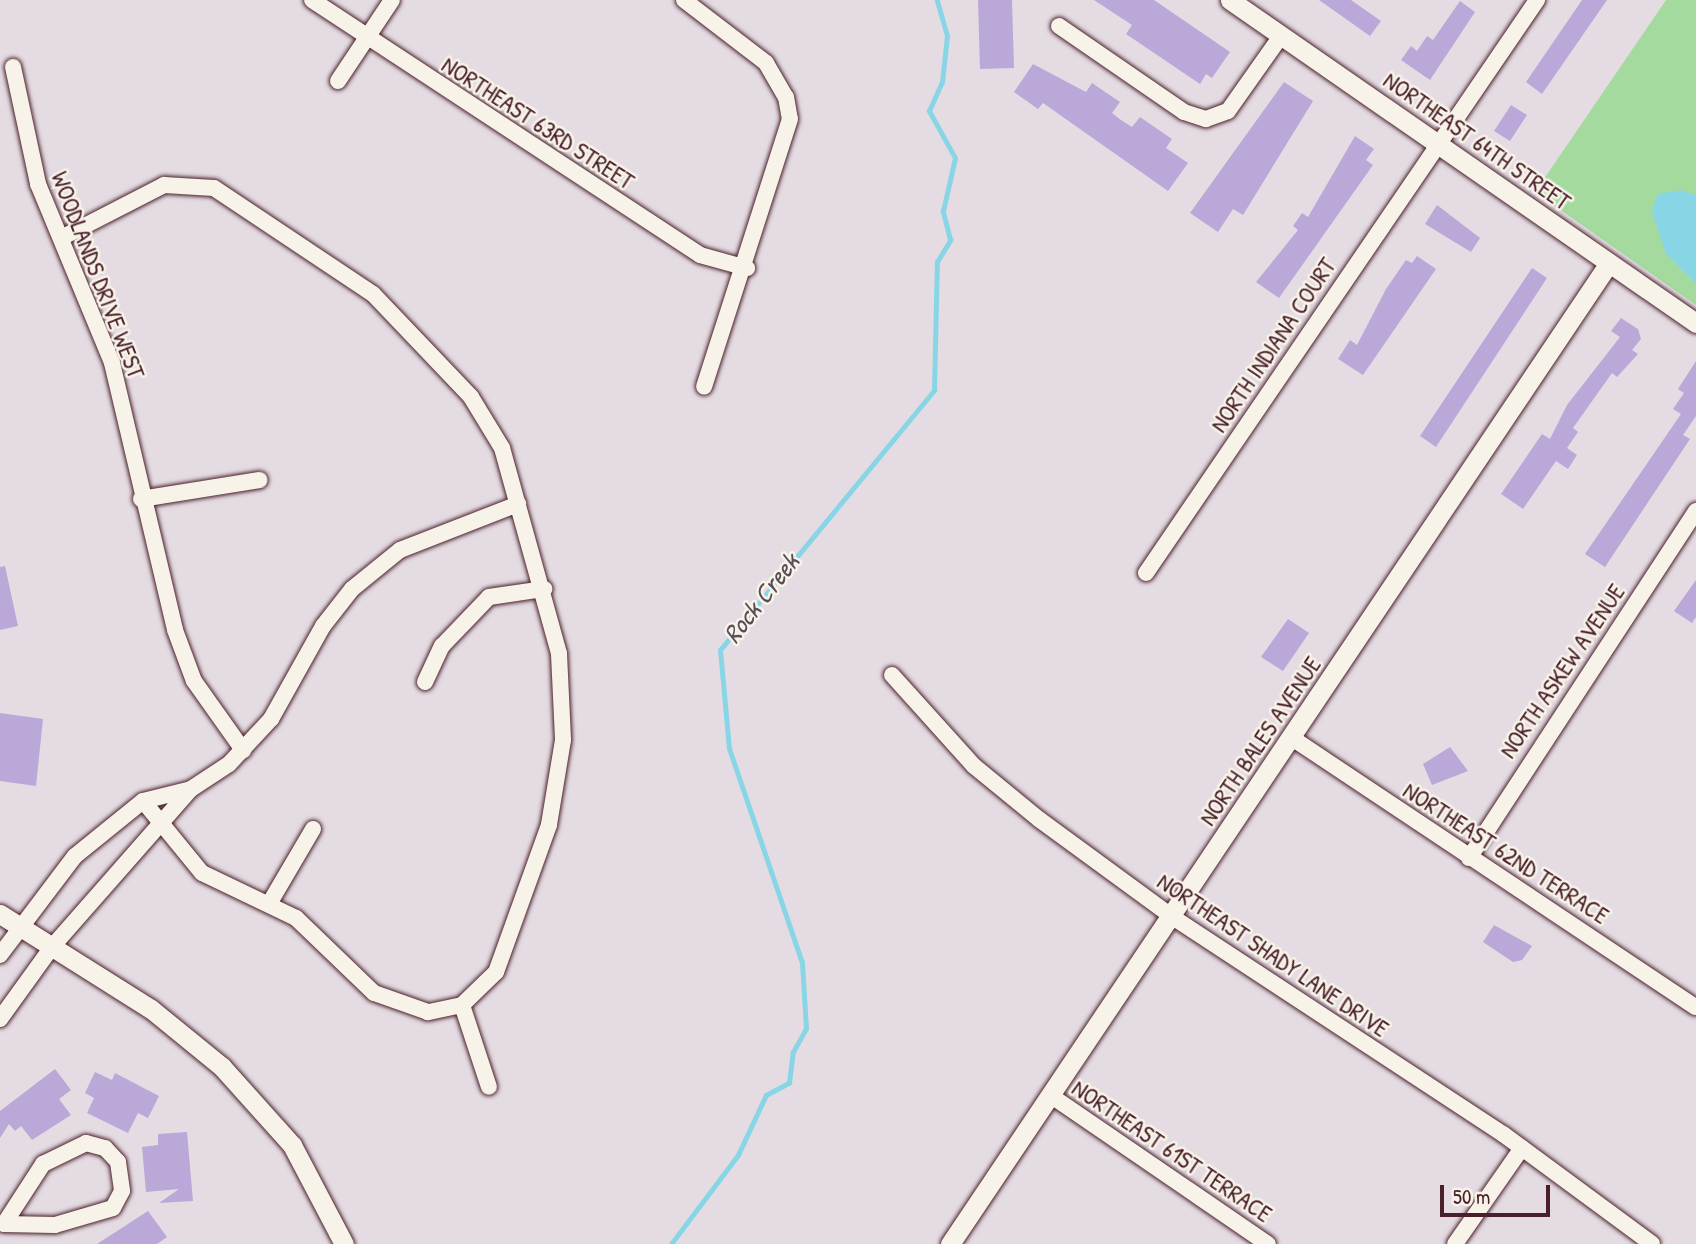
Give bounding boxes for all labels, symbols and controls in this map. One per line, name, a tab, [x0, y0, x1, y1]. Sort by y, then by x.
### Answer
street label: NORTHEAST 63RD STREET	[437, 50, 639, 196]
street label: NORTHEAST 64TH STREET	[1378, 66, 1576, 216]
street label: WOODLANDS DRIVE WEST	[45, 167, 151, 383]
street label: NORTH INDIANA COURT	[1204, 252, 1342, 438]
water label: Rock Creek	[716, 547, 806, 649]
street label: NORTH ASKEW AVENUE	[1493, 579, 1631, 763]
street label: NORTH BALES AVENUE	[1193, 651, 1327, 831]
street label: NORTHEAST 62ND TERRACE	[1398, 776, 1614, 930]
street label: NORTHEAST SHADY LANE DRIVE	[1152, 867, 1394, 1043]
street label: NORTHEAST 61ST TERRACE	[1067, 1073, 1277, 1229]
scale bar	[1444, 1170, 1554, 1214]
text: 50 m	[1453, 1182, 1490, 1211]

